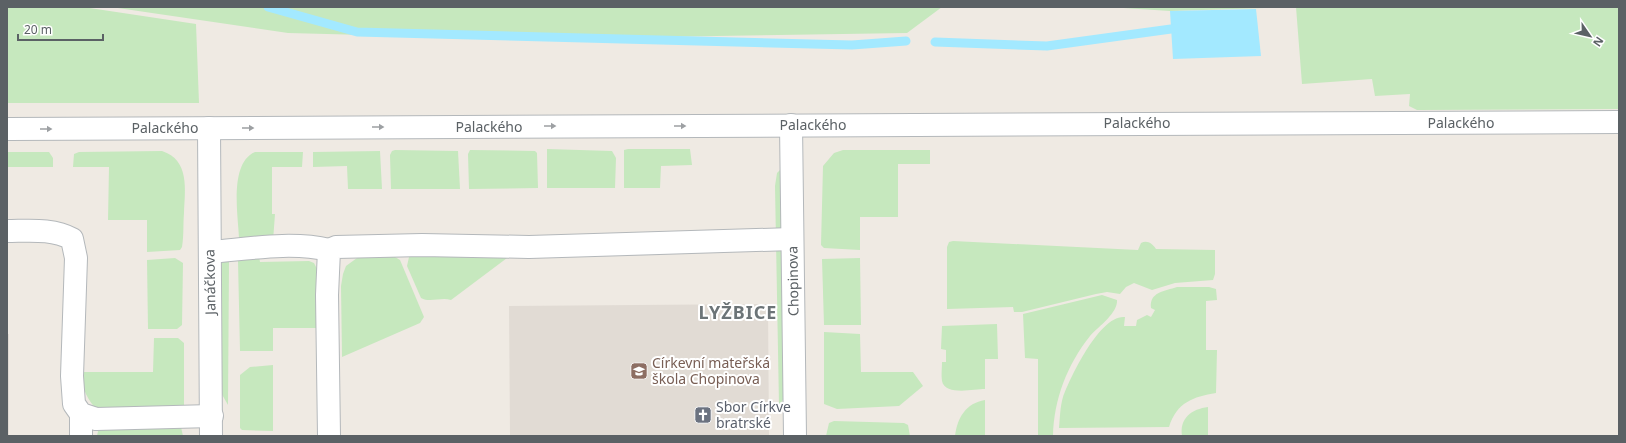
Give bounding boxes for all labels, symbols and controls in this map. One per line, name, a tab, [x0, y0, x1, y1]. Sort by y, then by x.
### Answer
scale bar	[18, 16, 103, 42]
north arrow	[1570, 16, 1610, 56]
text: 20 m	[24, 21, 52, 38]
text: N	[1590, 34, 1607, 50]
street label: Palackého	[1103, 113, 1171, 132]
street label: Palackého	[1427, 113, 1495, 132]
street label: Palackého	[779, 115, 847, 134]
street label: Palackého	[455, 117, 523, 136]
street label: Palackého	[131, 118, 199, 137]
one-way arrow	[544, 123, 557, 129]
one-way arrow	[674, 123, 687, 129]
one-way arrow	[372, 124, 385, 130]
one-way arrow	[242, 125, 255, 131]
one-way arrow	[40, 126, 53, 132]
street label: Chopinova	[782, 246, 803, 316]
street label: Janáčkova	[199, 249, 220, 317]
district label: LYŽBICE	[699, 300, 777, 324]
place label: Církevní mateřská škola Chopinova	[652, 353, 770, 388]
school or university icon: Církevní mateřská škola Chopinova	[629, 361, 649, 381]
place label: Sbor Církve bratrské	[716, 397, 791, 432]
church icon: Sbor Církve bratrské	[693, 405, 713, 425]

